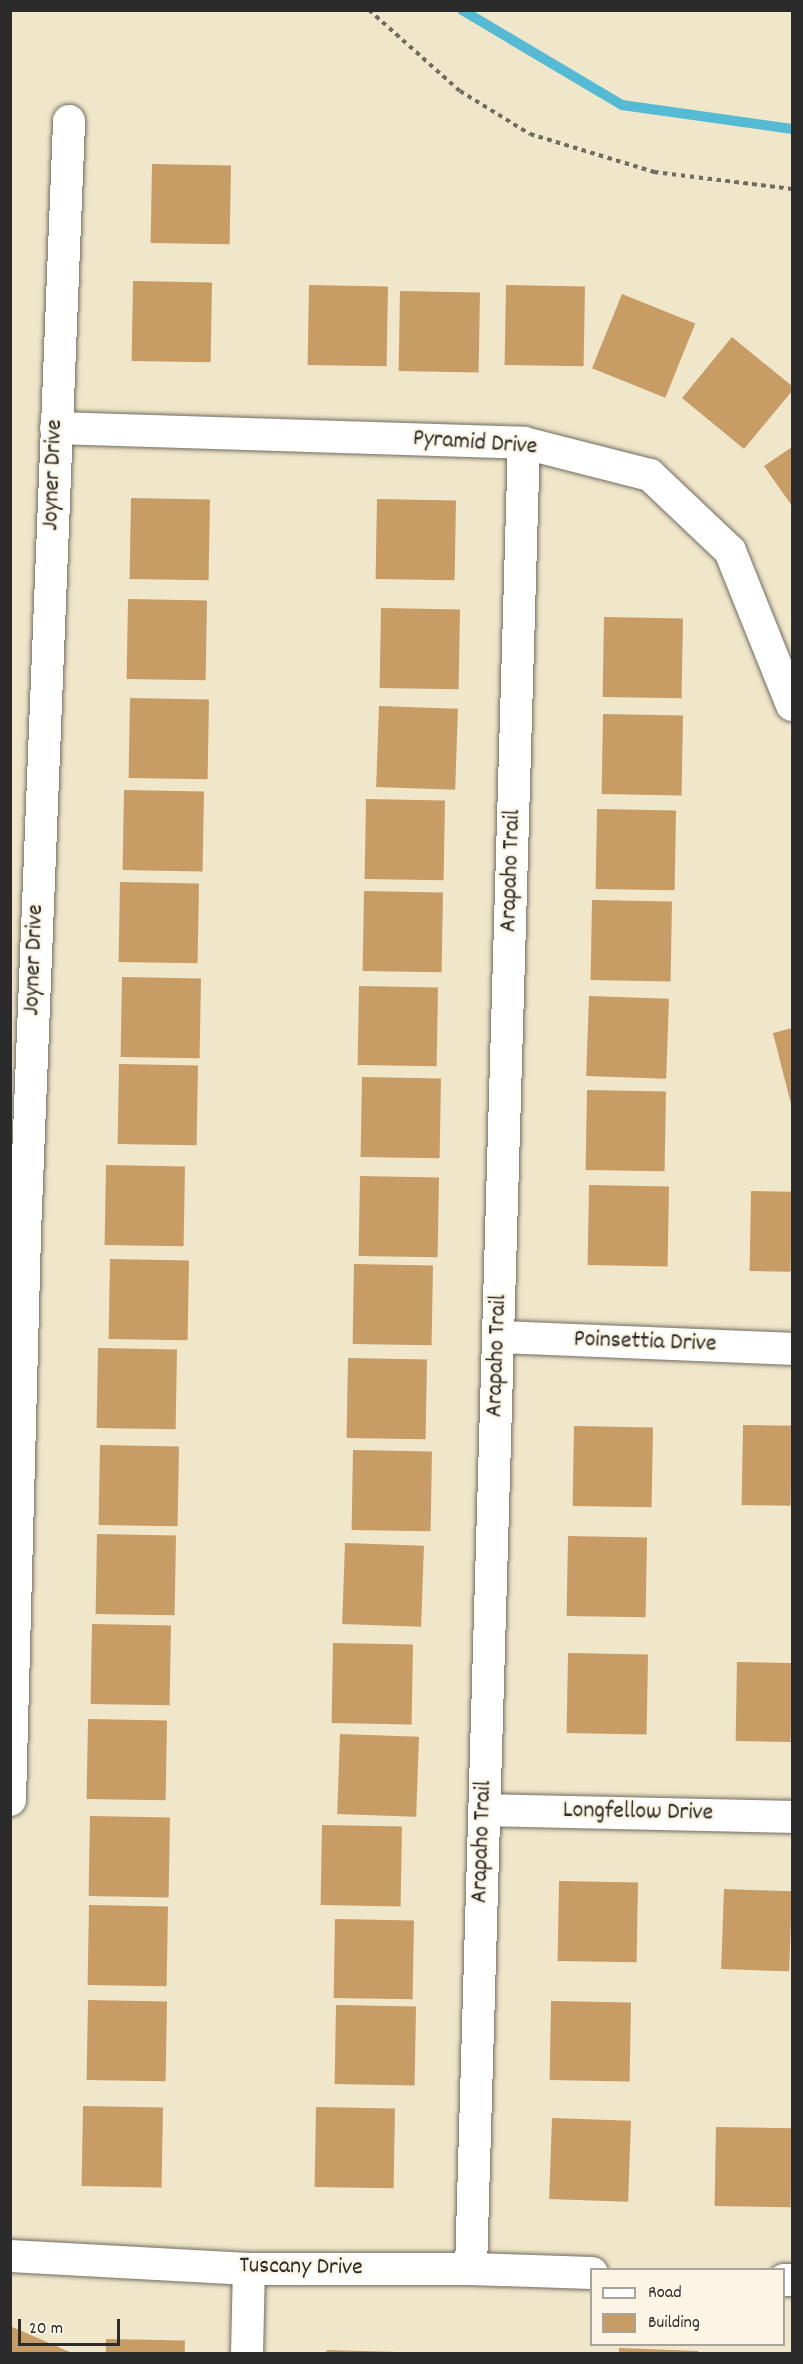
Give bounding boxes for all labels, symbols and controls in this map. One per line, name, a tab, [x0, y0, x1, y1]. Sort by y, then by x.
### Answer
street label: Joyner Drive	[38, 419, 70, 531]
street label: Pyramid Drive	[412, 425, 538, 463]
street label: Arapaho Trail	[495, 809, 529, 933]
street label: Joyner Drive	[19, 904, 51, 1016]
street label: Arapaho Trail	[481, 1294, 515, 1418]
street label: Poinsettia Drive	[573, 1326, 717, 1360]
street label: Arapaho Trail	[466, 1780, 500, 1904]
street label: Longfellow Drive	[563, 1797, 713, 1829]
street label: Tuscany Drive	[239, 2253, 363, 2283]
legend	[590, 2268, 785, 2346]
text: Road	[648, 2281, 682, 2306]
scale bar	[21, 2307, 123, 2345]
text: Building	[648, 2311, 700, 2336]
text: 20 m	[29, 2317, 63, 2342]

